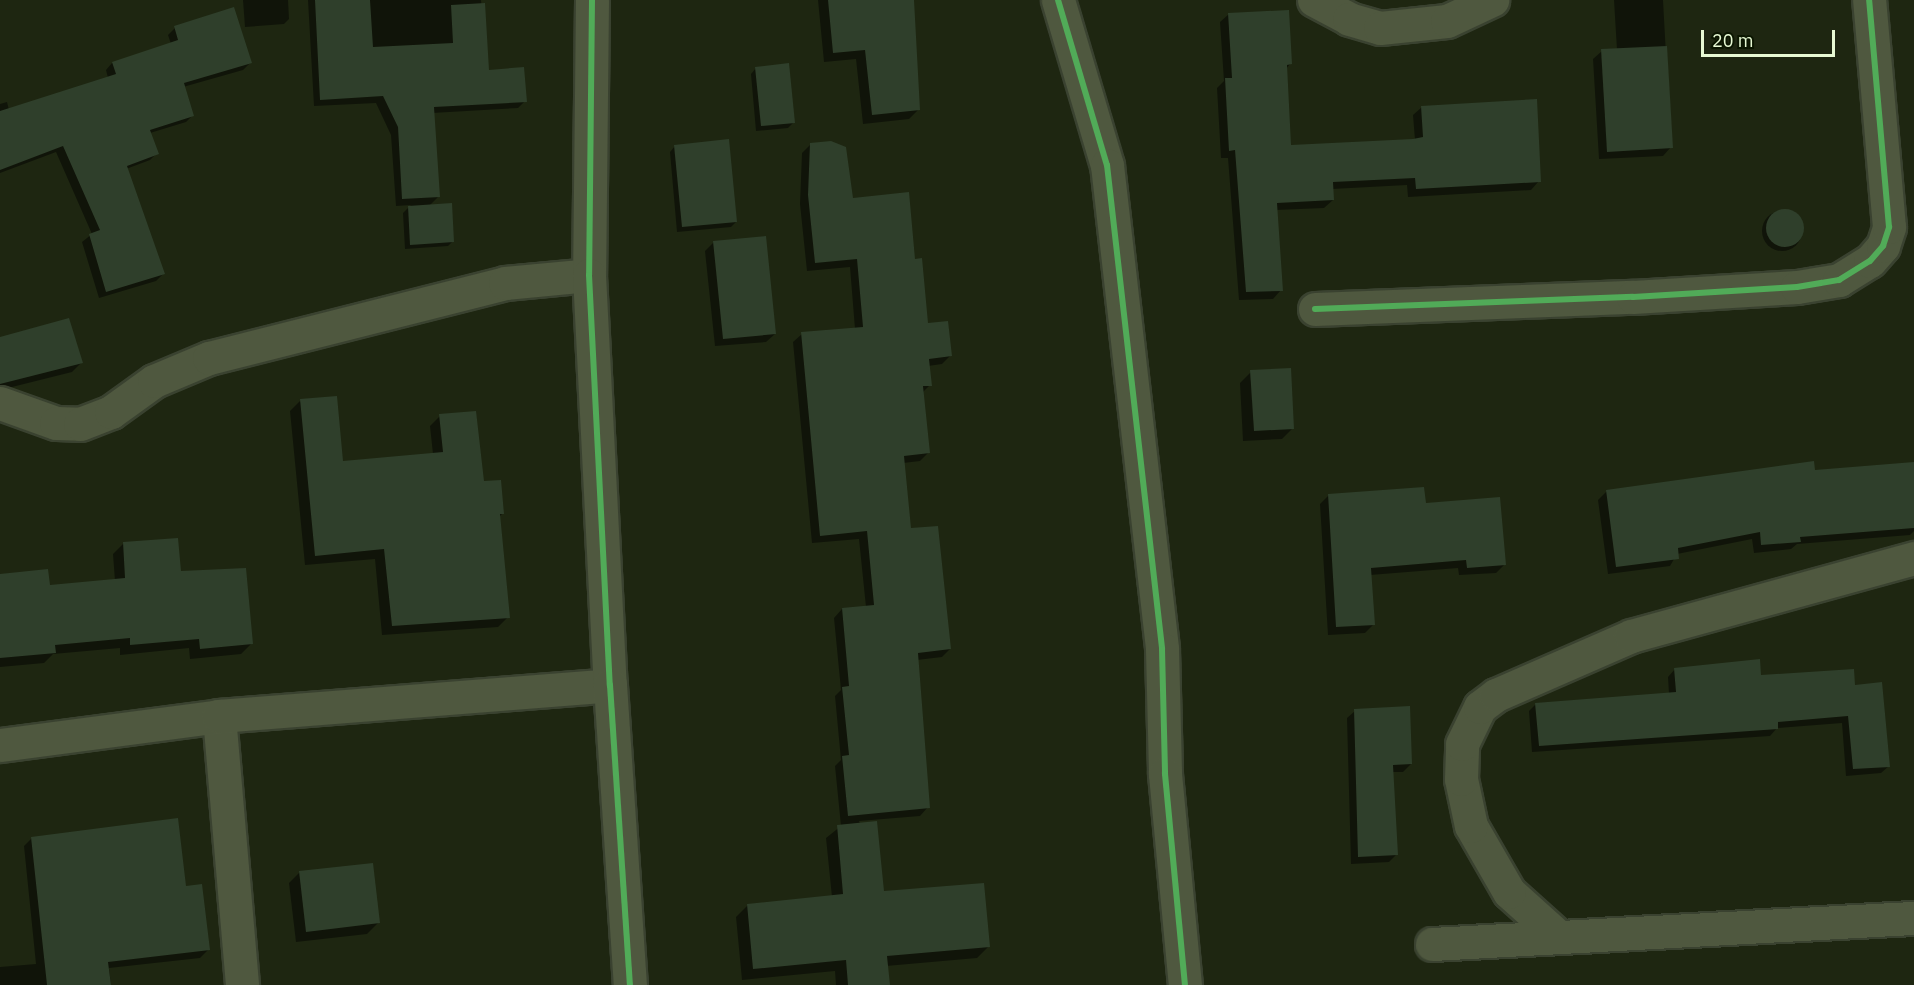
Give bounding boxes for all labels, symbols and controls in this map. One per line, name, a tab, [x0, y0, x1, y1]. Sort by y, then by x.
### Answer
scale bar	[1704, 18, 1838, 56]
text: 20 m	[1712, 29, 1754, 52]

